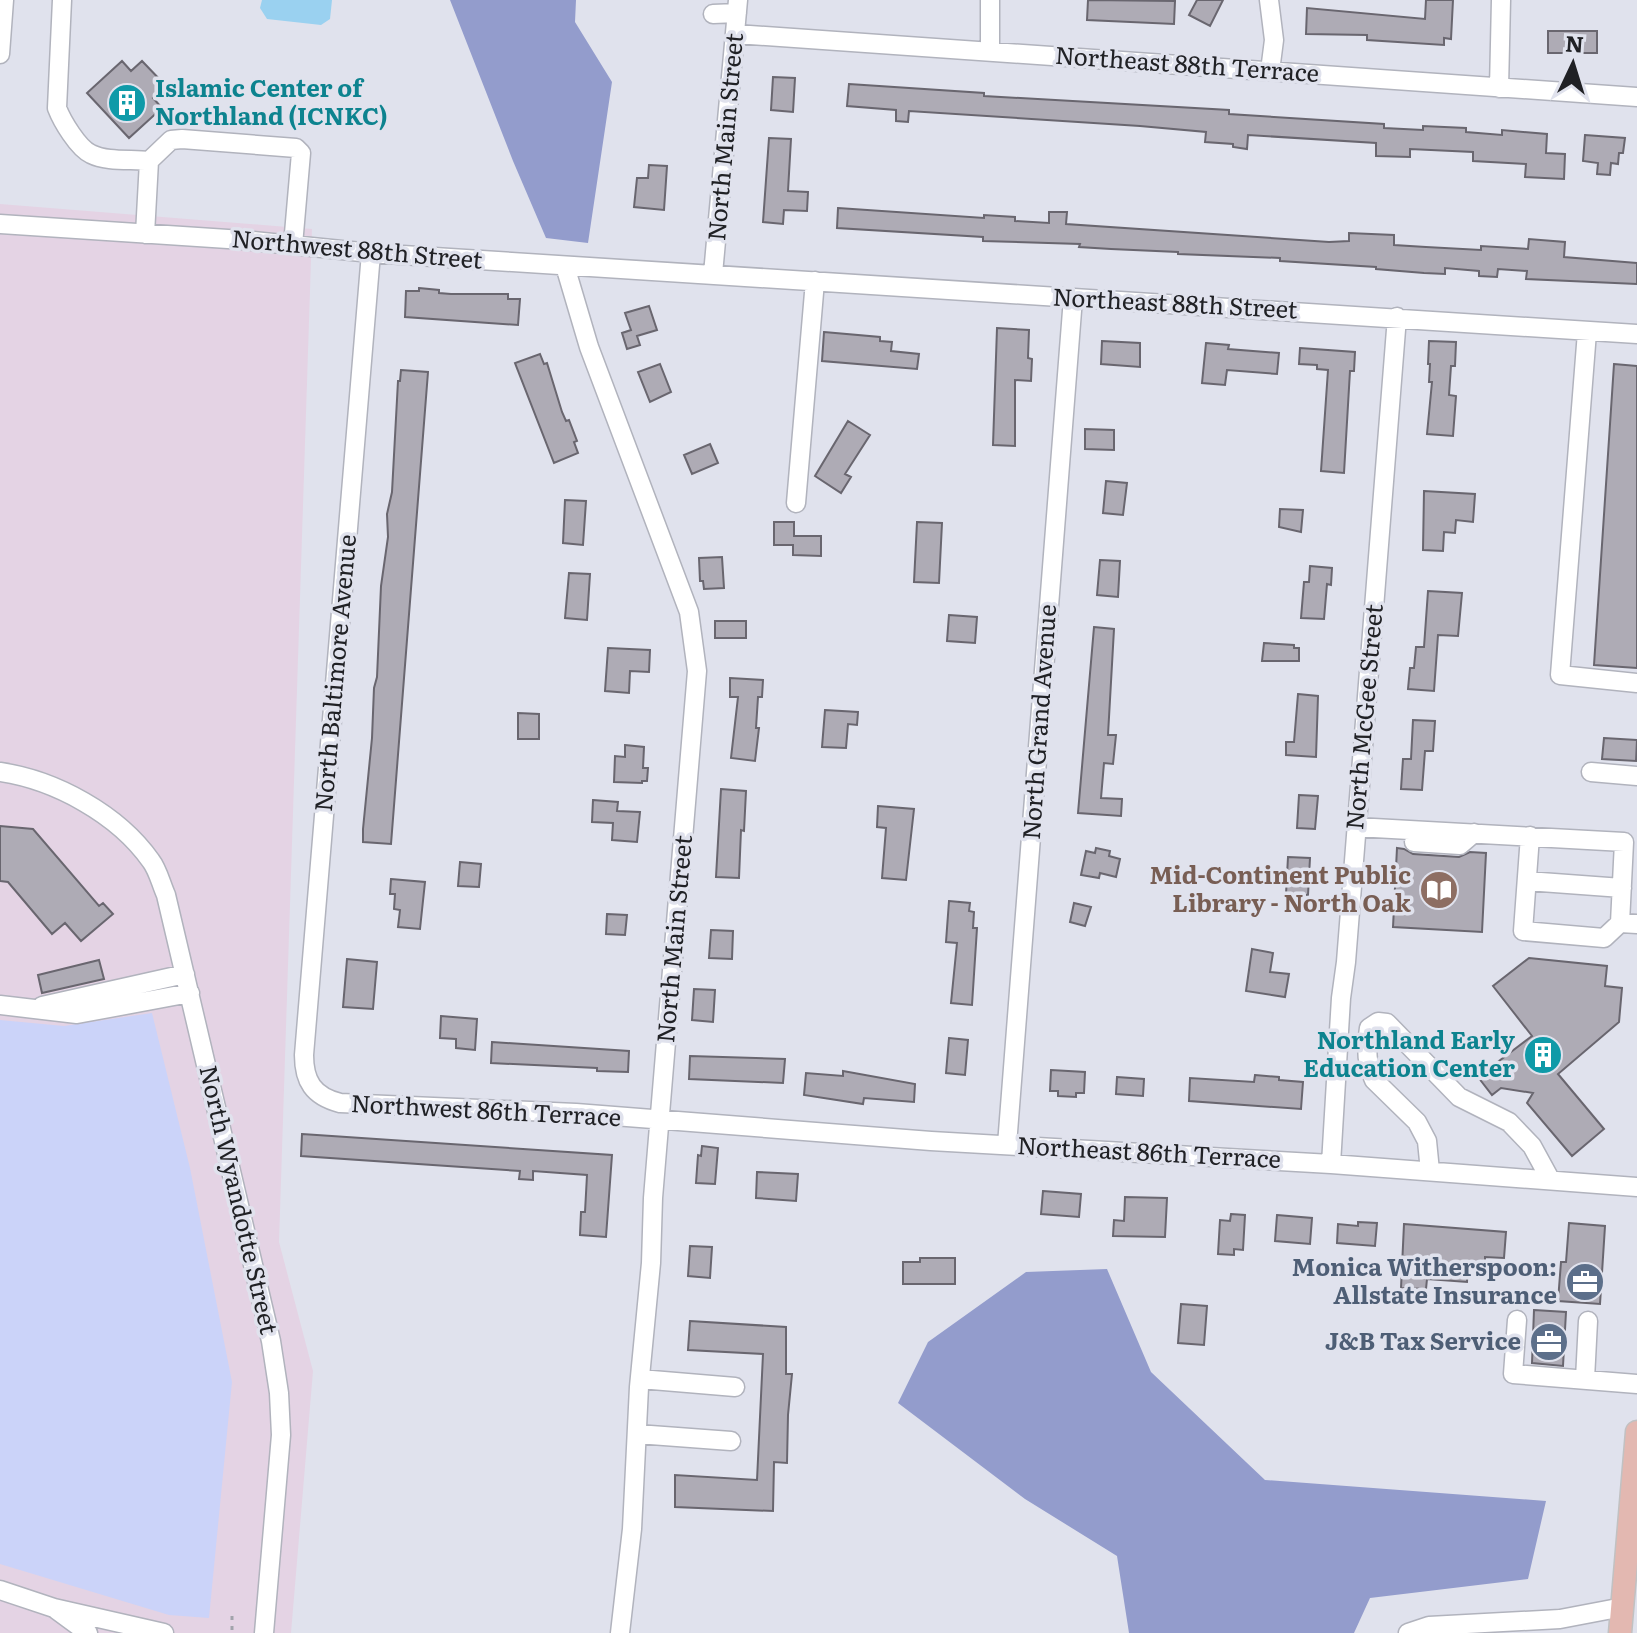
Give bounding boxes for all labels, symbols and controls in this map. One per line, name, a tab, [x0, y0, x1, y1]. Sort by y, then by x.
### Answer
north arrow	[1533, 24, 1613, 104]
text: N	[1564, 25, 1585, 60]
street label: North Main Street	[697, 31, 750, 242]
street label: Northeast 88th Terrace	[1054, 36, 1320, 89]
place label: Islamic Center of Northland (ICNKC)	[155, 69, 388, 132]
building icon: Islamic Center of Northland (ICNKC)	[106, 82, 148, 124]
street label: Northwest 88th Street	[230, 219, 484, 276]
street label: Northeast 88th Street	[1052, 278, 1299, 325]
street label: North Baltimore Avenue	[304, 533, 363, 813]
street label: North McGee Street	[1335, 602, 1390, 831]
street label: North Grand Avenue	[1012, 603, 1063, 841]
street label: North Main Street	[646, 833, 699, 1044]
place label: Mid-Continent Public Library - North Oak	[1149, 856, 1412, 919]
library icon: Mid-Continent Public Library - North Oak	[1418, 869, 1460, 911]
place label: Northland Early Education Center	[1303, 1021, 1515, 1084]
building icon: Northland Early Education Center	[1522, 1034, 1564, 1076]
street label: North Wyandotte Street	[192, 1062, 288, 1338]
street label: Northwest 86th Terrace	[350, 1084, 622, 1133]
street label: Northeast 86th Terrace	[1016, 1126, 1282, 1175]
place label: Monica Witherspoon: Allstate Insurance	[1292, 1248, 1557, 1311]
office icon: Monica Witherspoon: Allstate Insurance	[1564, 1261, 1606, 1303]
office icon: J&B Tax Service	[1528, 1321, 1570, 1363]
place label: J&B Tax Service	[1325, 1322, 1521, 1357]

